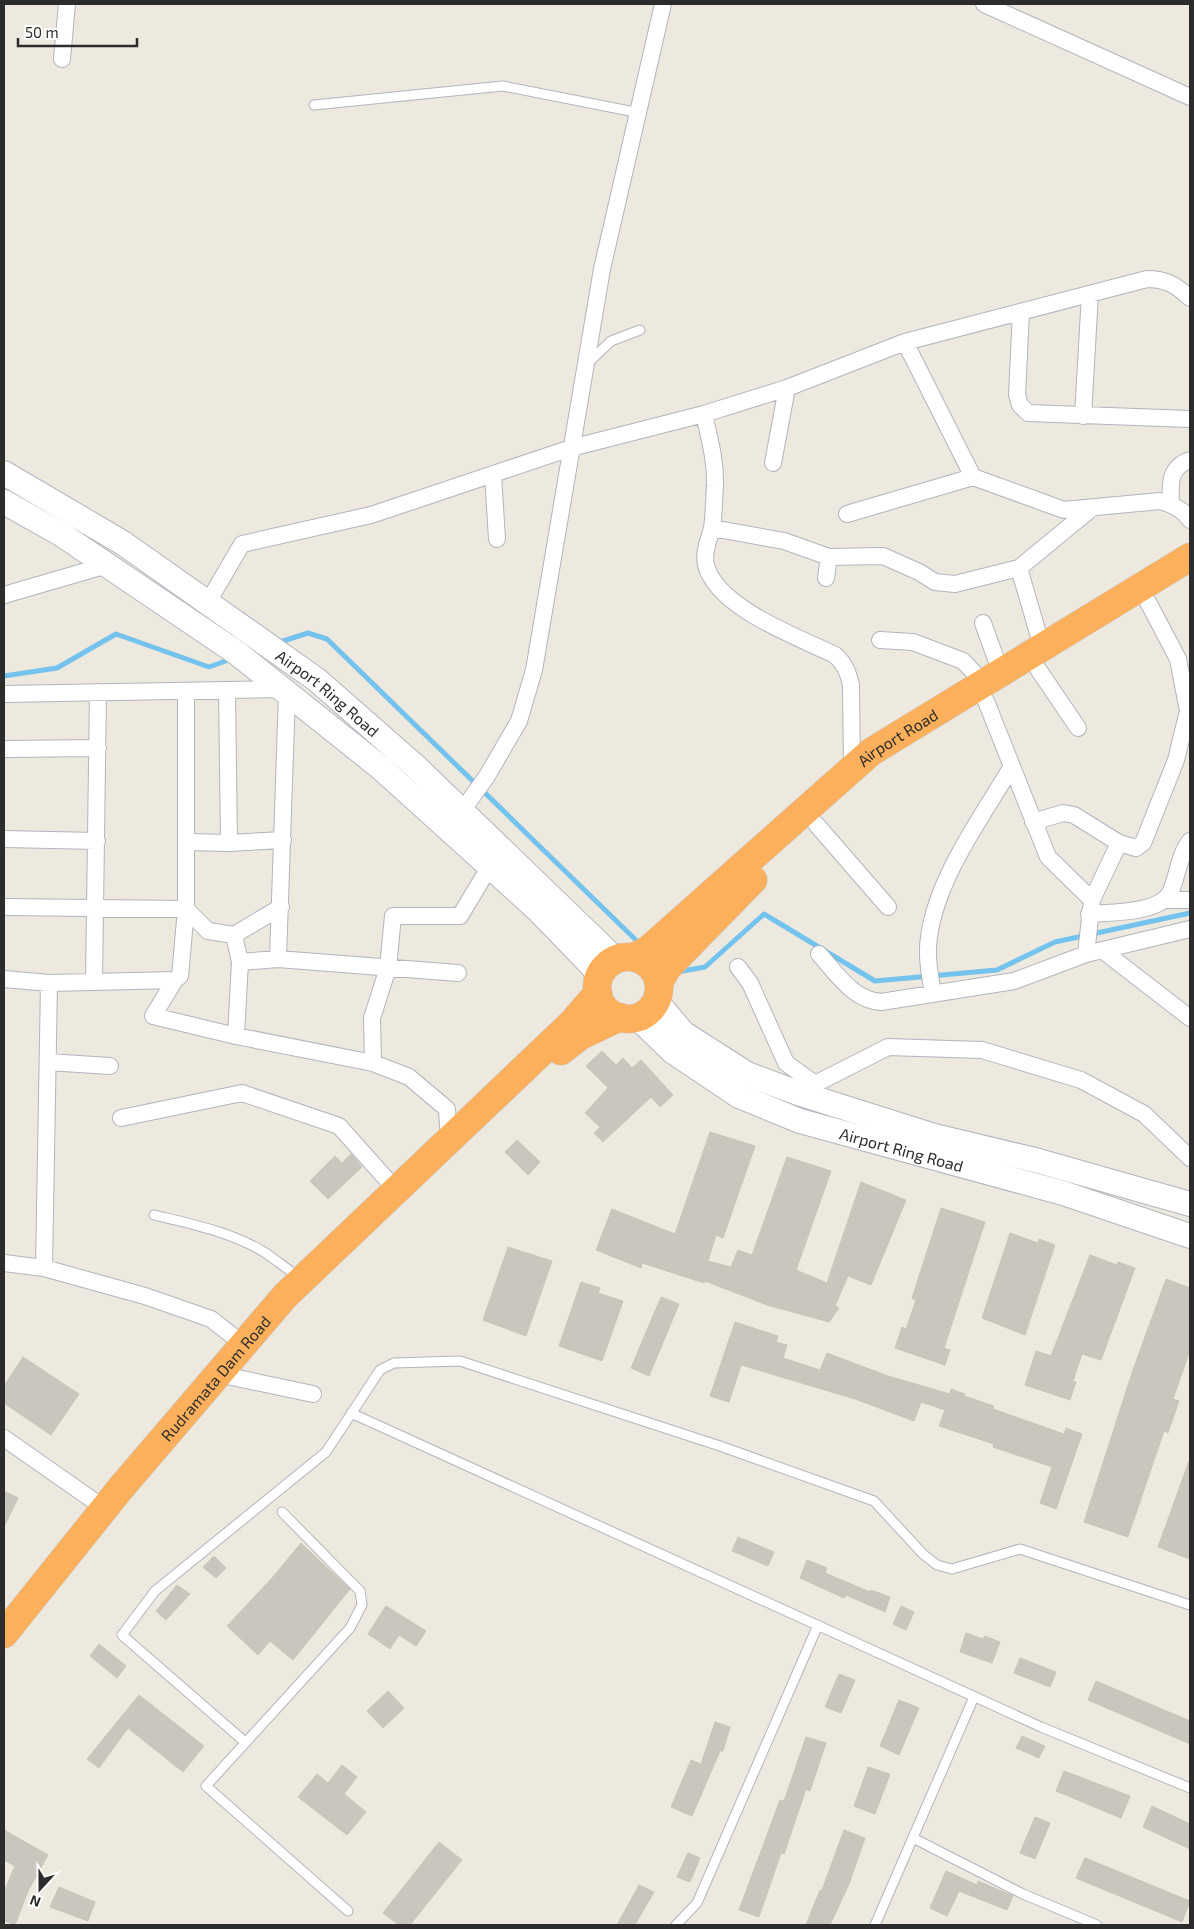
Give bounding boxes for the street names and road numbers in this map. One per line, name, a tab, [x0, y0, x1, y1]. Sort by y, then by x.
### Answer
street label: Airport Ring Road	[273, 645, 383, 740]
street label: Airport Road	[853, 704, 941, 770]
street label: Airport Ring Road	[838, 1123, 966, 1175]
street label: Rudramata Dam Road	[156, 1311, 274, 1444]

